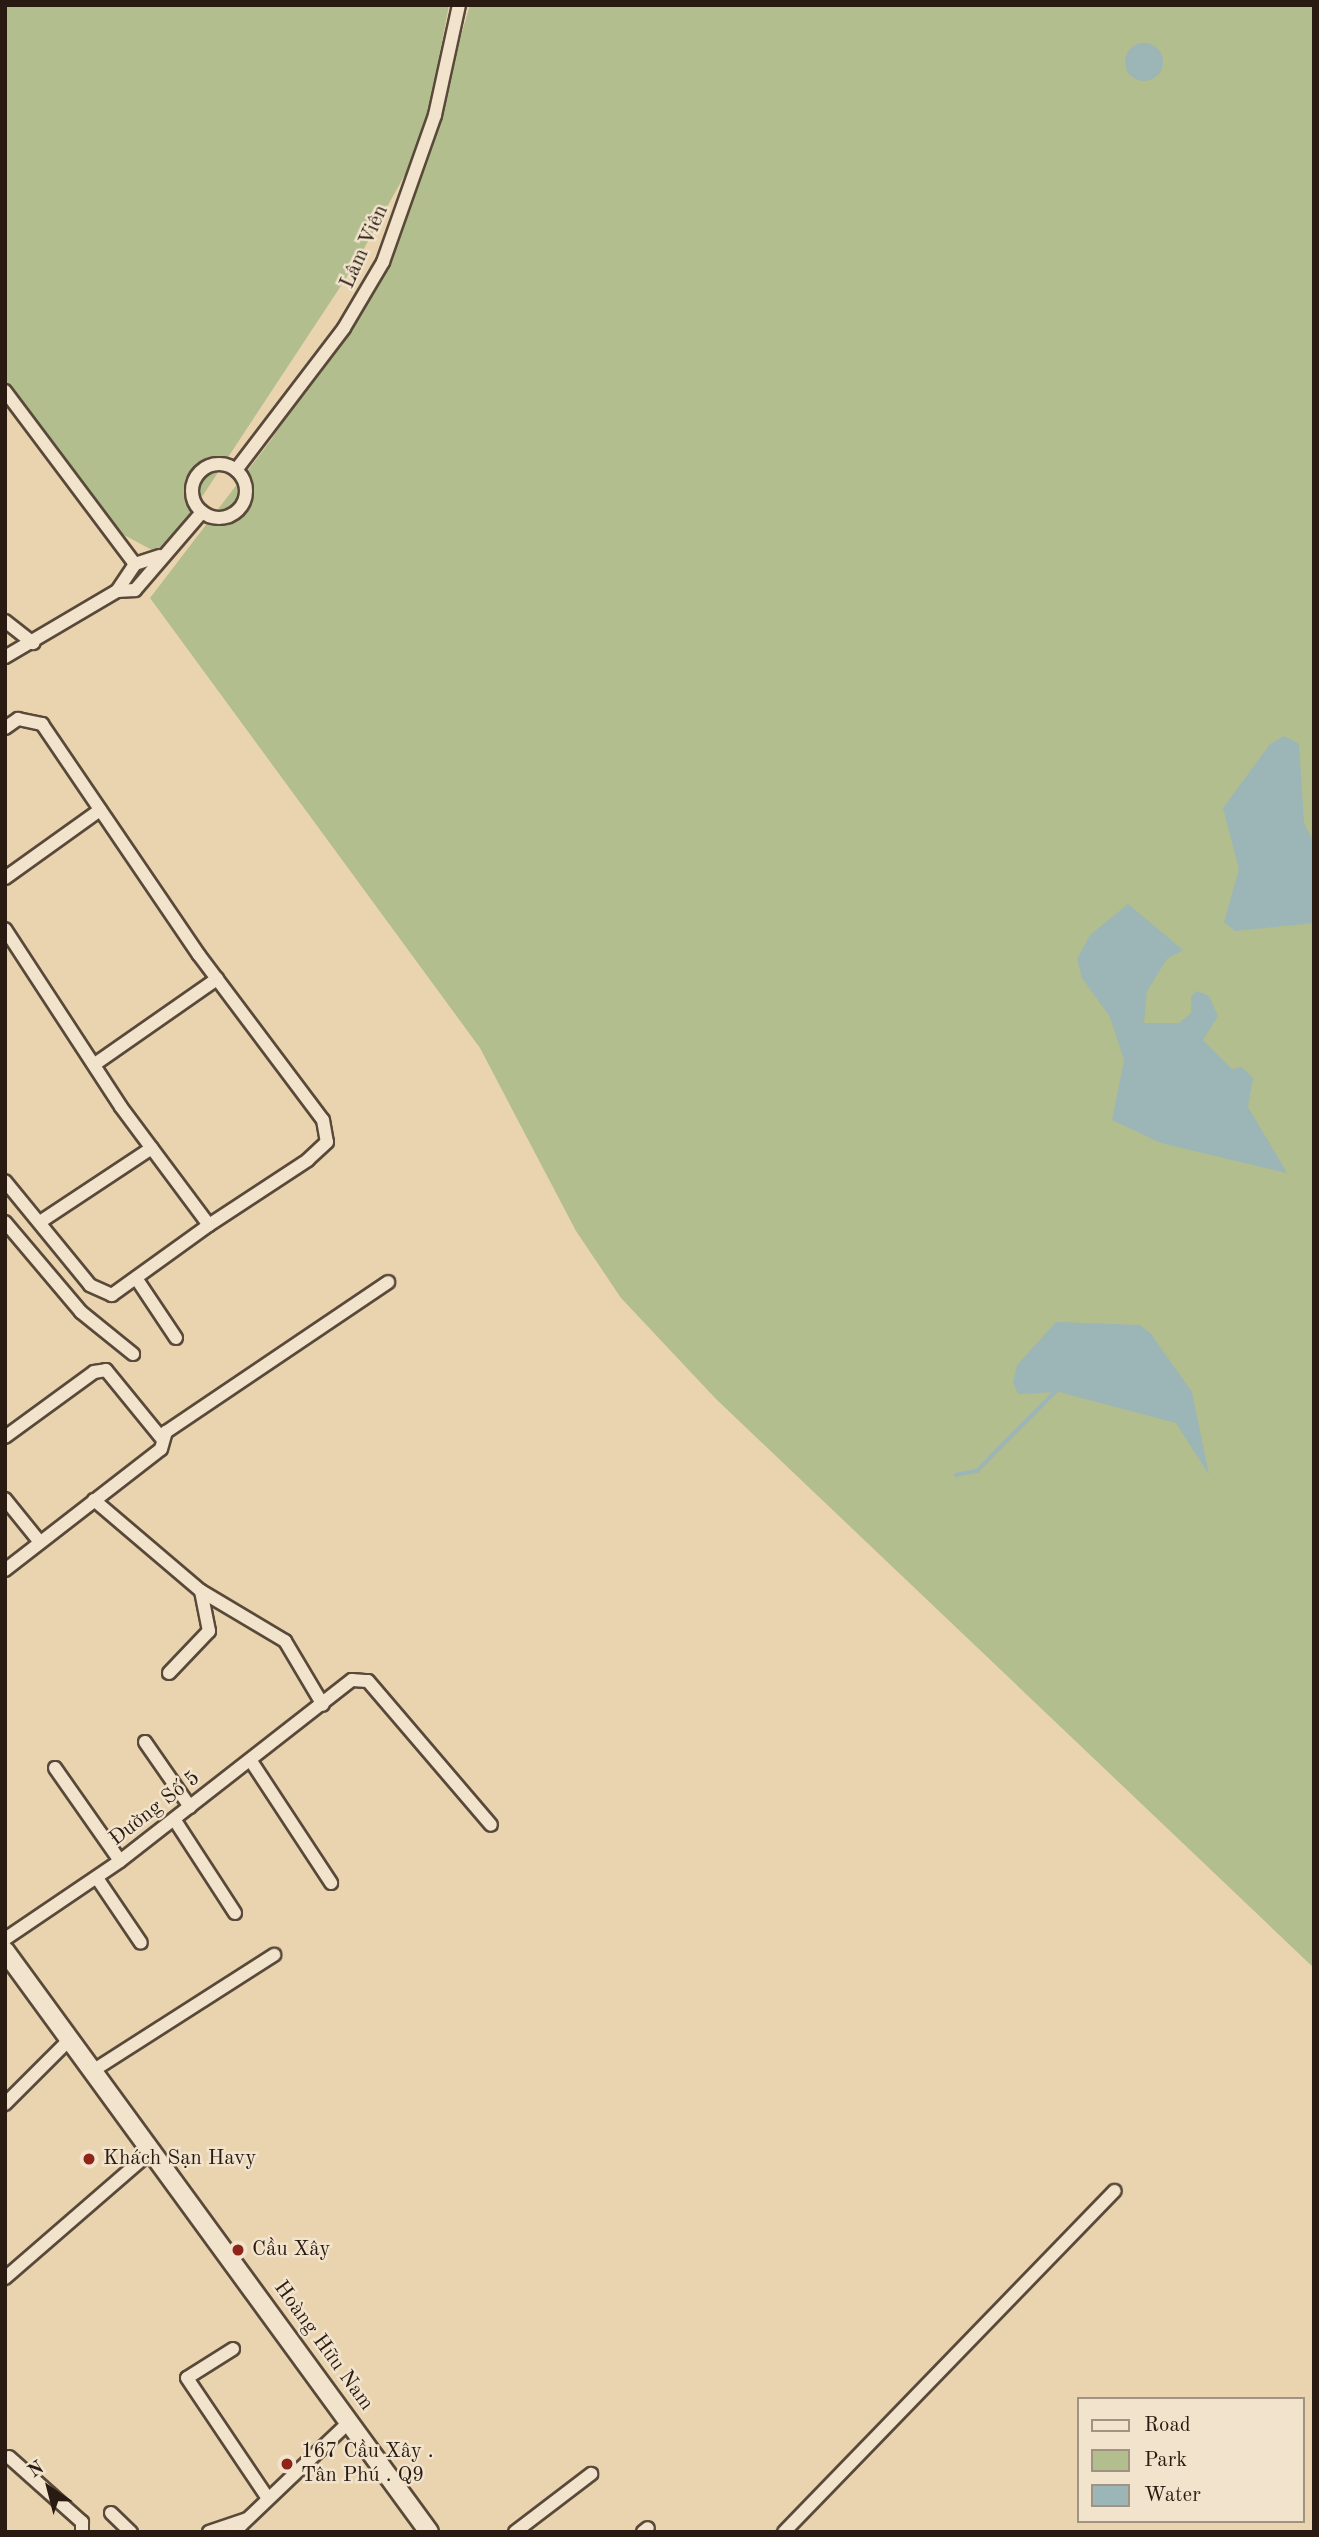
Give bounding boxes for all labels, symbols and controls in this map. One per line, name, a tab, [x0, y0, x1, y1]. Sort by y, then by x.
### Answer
street label: Lâm Viên	[335, 201, 395, 293]
street label: Đường Số 5	[105, 1766, 205, 1852]
place label: Khách Sạn Havy	[103, 2146, 256, 2172]
marker: Khách Sạn Havy	[81, 2151, 97, 2167]
place label: Cầu Xây	[252, 2237, 330, 2263]
marker: Cầu Xây	[230, 2242, 246, 2258]
street label: Hoàng Hữu Nam	[268, 2276, 378, 2416]
legend	[1078, 2397, 1305, 2523]
text: Road	[1144, 2415, 1191, 2436]
place label: 167 Cầu Xây . Tân Phú . Q9	[301, 2439, 434, 2489]
text: Park	[1144, 2450, 1187, 2471]
north arrow	[14, 2453, 84, 2523]
marker: 167 Cầu Xây . Tân Phú . Q9	[279, 2456, 295, 2472]
text: N	[25, 2458, 48, 2482]
text: Water	[1144, 2485, 1201, 2506]

